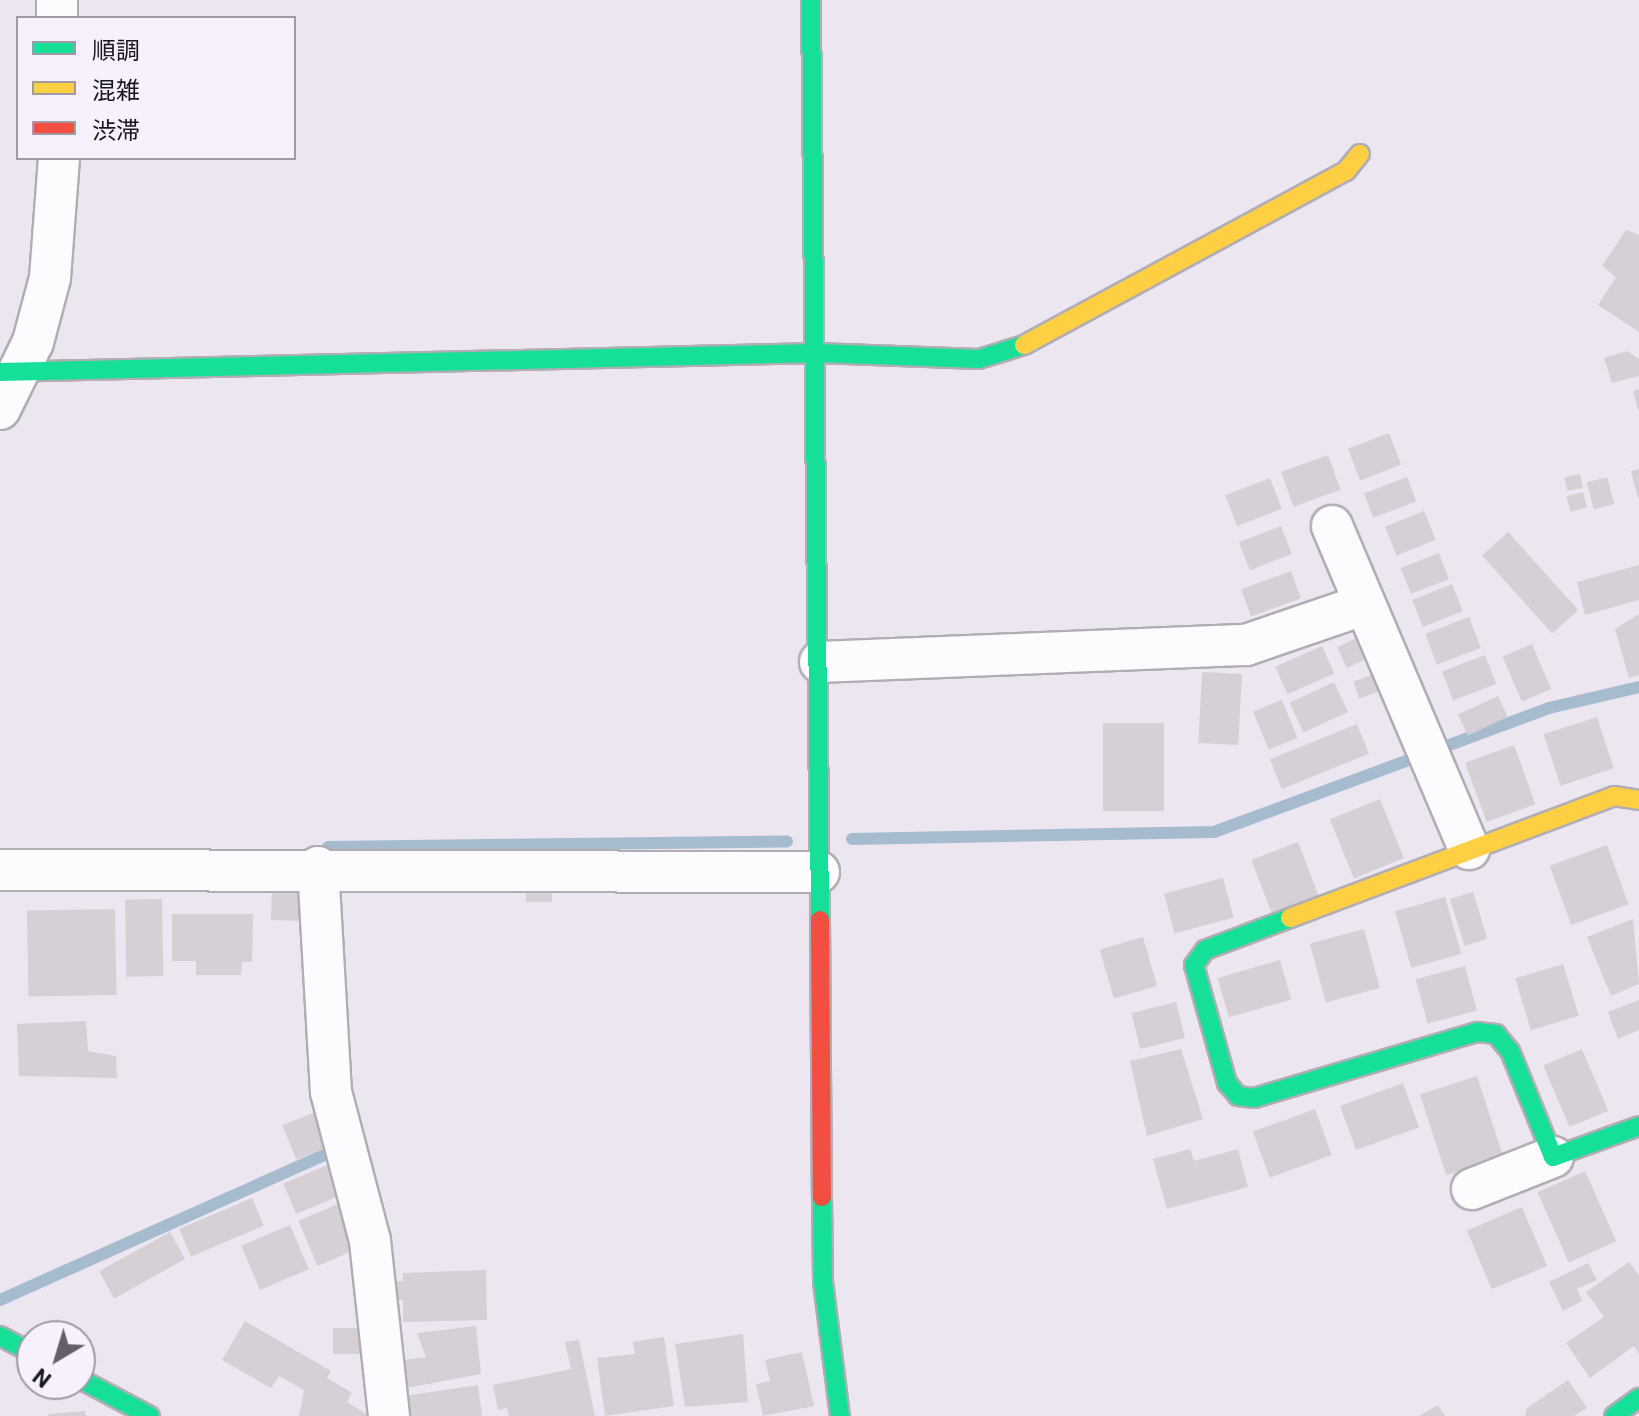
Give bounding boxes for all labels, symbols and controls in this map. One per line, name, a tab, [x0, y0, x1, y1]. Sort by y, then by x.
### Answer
legend	[16, 16, 296, 160]
text: 順調	[92, 37, 140, 65]
text: 混雑	[92, 77, 140, 105]
text: 渋滞	[92, 117, 140, 145]
north arrow	[16, 1320, 96, 1400]
text: N	[28, 1363, 56, 1392]

